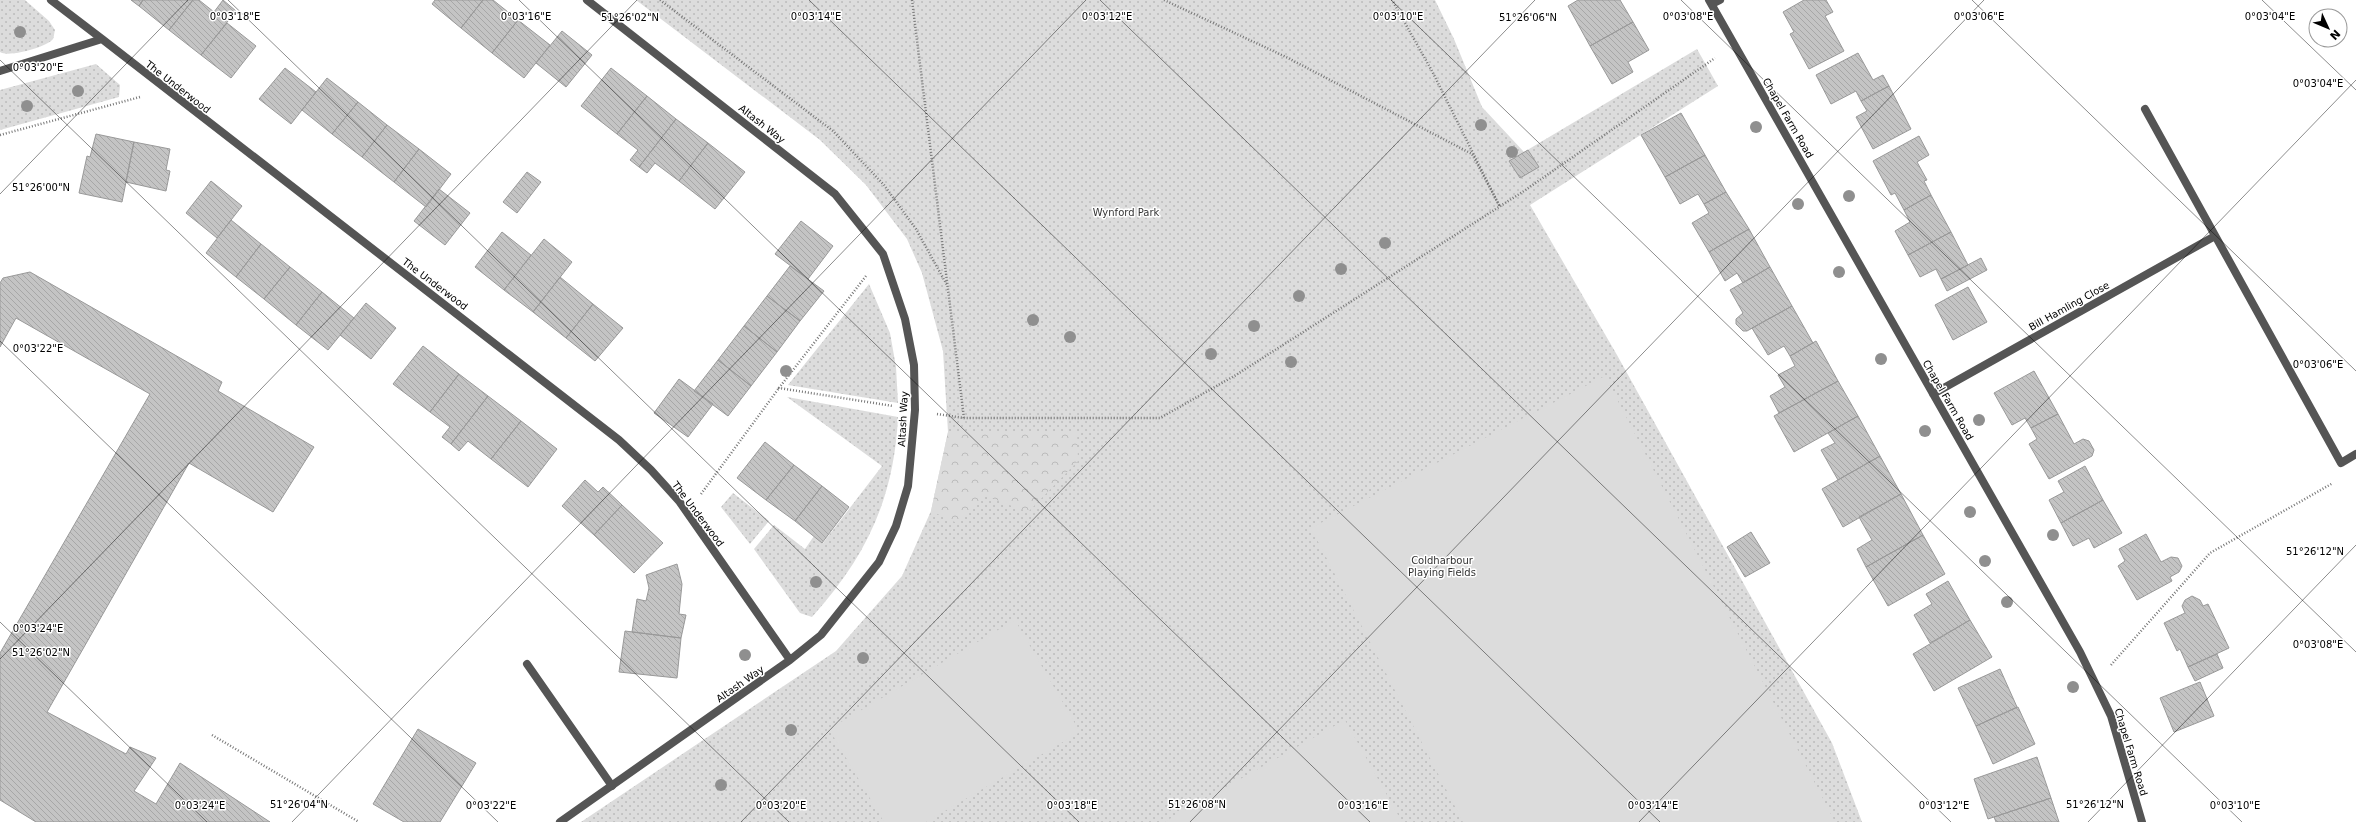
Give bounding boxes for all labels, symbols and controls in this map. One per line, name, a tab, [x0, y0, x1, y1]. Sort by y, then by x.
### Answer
north arrow	[2308, 8, 2348, 48]
text: 0°03'18"E	[210, 11, 260, 22]
text: 0°03'16"E	[501, 11, 551, 22]
text: 0°03'14"E	[791, 11, 841, 22]
text: 0°03'12"E	[1082, 11, 1132, 22]
text: 0°03'10"E	[1373, 11, 1423, 22]
text: 0°03'08"E	[1663, 11, 1713, 22]
text: 0°03'06"E	[1954, 11, 2004, 22]
text: 0°03'04"E	[2245, 11, 2295, 22]
text: 51°26'02"N	[601, 12, 659, 23]
text: 51°26'06"N	[1499, 12, 1557, 23]
text: N	[2327, 27, 2343, 42]
street label: The Underwood	[143, 58, 212, 116]
text: 0°03'20"E	[13, 62, 63, 73]
street label: Chapel Farm Road	[1761, 76, 1815, 160]
text: 0°03'04"E	[2293, 78, 2343, 89]
street label: Altash Way	[737, 103, 787, 146]
text: 51°26'00"N	[12, 182, 70, 193]
park label: Wynford Park	[1093, 207, 1160, 218]
street label: The Underwood	[399, 255, 470, 312]
street label: Bill Hamling Close	[2027, 279, 2111, 333]
text: 0°03'22"E	[13, 343, 63, 354]
street label: Chapel Farm Road	[1921, 358, 1975, 442]
text: 0°03'06"E	[2293, 359, 2343, 370]
street label: Altash Way	[896, 391, 910, 447]
street label: The Underwood	[669, 478, 726, 549]
text: 51°26'12"N	[2286, 546, 2344, 557]
park label: Coldharbour Playing Fields	[1408, 555, 1476, 578]
text: 0°03'24"E	[13, 623, 63, 634]
text: 0°03'08"E	[2293, 639, 2343, 650]
text: 51°26'02"N	[12, 647, 70, 658]
street label: Altash Way	[714, 663, 766, 704]
street label: Chapel Farm Road	[2112, 707, 2150, 797]
text: 51°26'04"N	[270, 799, 328, 810]
text: 51°26'08"N	[1168, 799, 1226, 810]
text: 51°26'12"N	[2066, 799, 2124, 810]
text: 0°03'24"E	[175, 800, 225, 811]
text: 0°03'22"E	[466, 800, 516, 811]
text: 0°03'20"E	[756, 800, 806, 811]
text: 0°03'18"E	[1047, 800, 1097, 811]
text: 0°03'16"E	[1338, 800, 1388, 811]
text: 0°03'14"E	[1628, 800, 1678, 811]
text: 0°03'12"E	[1919, 800, 1969, 811]
text: 0°03'10"E	[2210, 800, 2260, 811]

